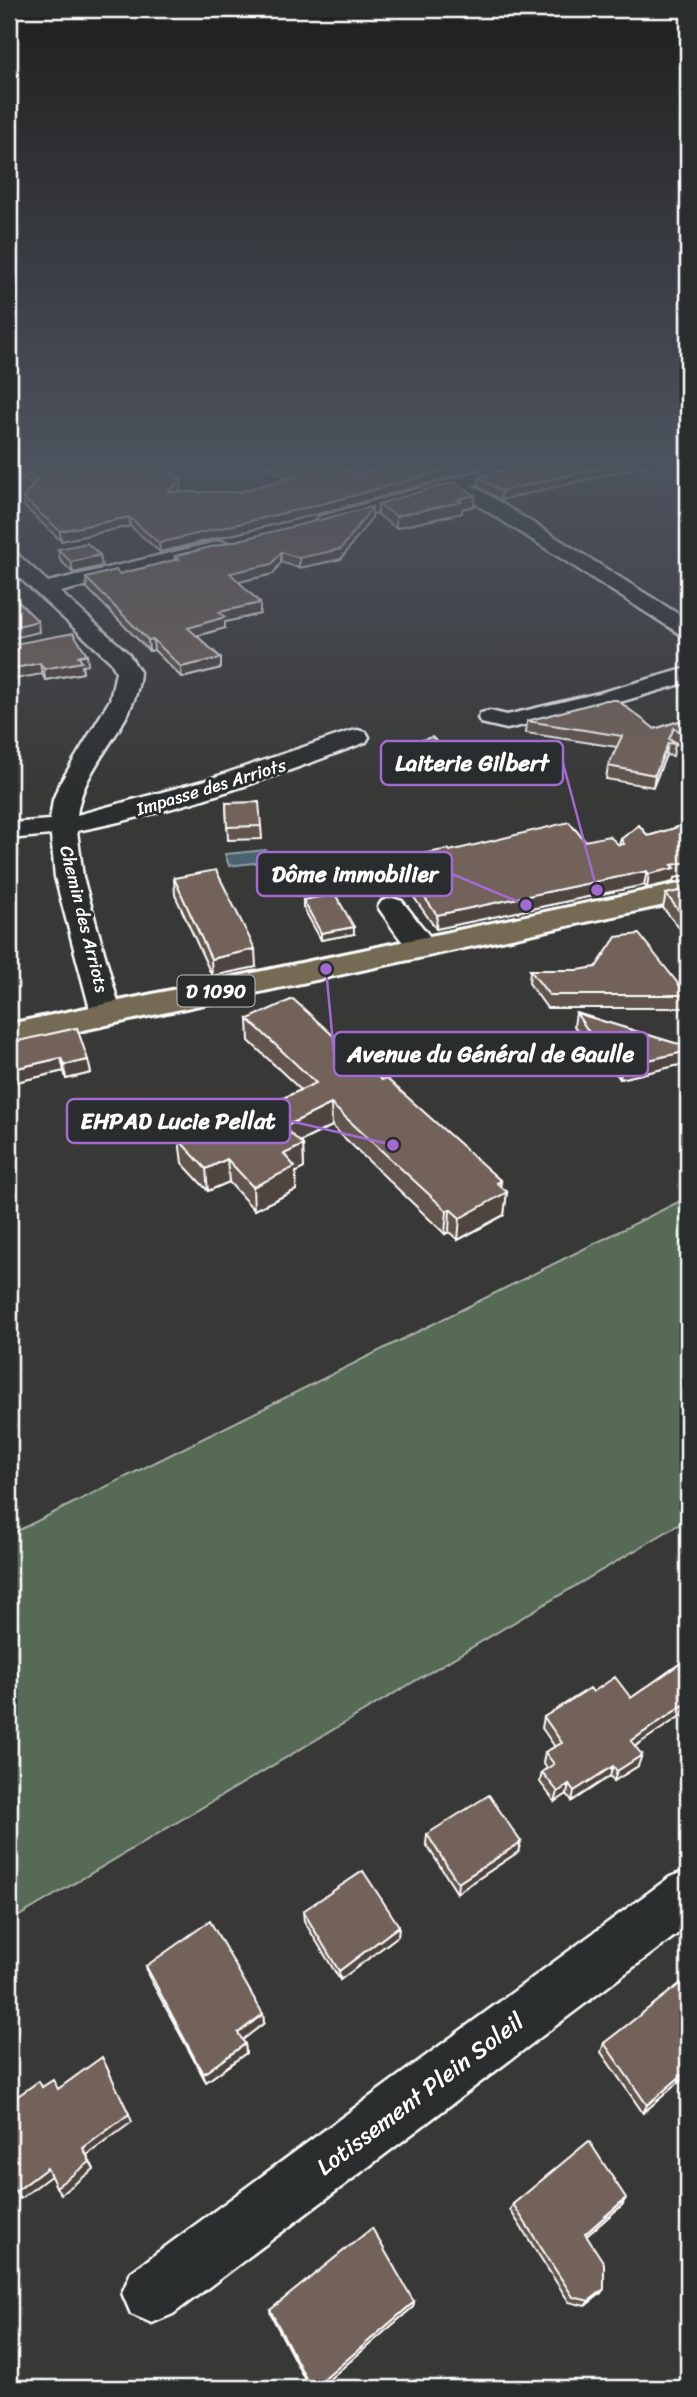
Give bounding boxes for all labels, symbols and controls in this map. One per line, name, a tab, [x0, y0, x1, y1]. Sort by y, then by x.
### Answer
callout: Laiterie Gilbert	[381, 741, 563, 785]
text: Laiterie Gilbert	[395, 743, 551, 784]
street label: Impasse des Arriots	[131, 749, 291, 825]
street label: Chemin des Arriots	[50, 842, 118, 996]
callout: Dôme immobilier	[257, 852, 452, 896]
text: Dôme immobilier	[272, 854, 440, 895]
road number: D 1090	[178, 976, 255, 1007]
callout: Avenue du Général de Gaulle	[334, 1032, 648, 1076]
text: Avenue du Général de Gaulle	[347, 1034, 635, 1075]
callout: EHPAD Lucie Pellat	[67, 1099, 290, 1143]
text: EHPAD Lucie Pellat	[80, 1101, 276, 1142]
street label: Lotissement Plein Soleil	[307, 2001, 534, 2187]

